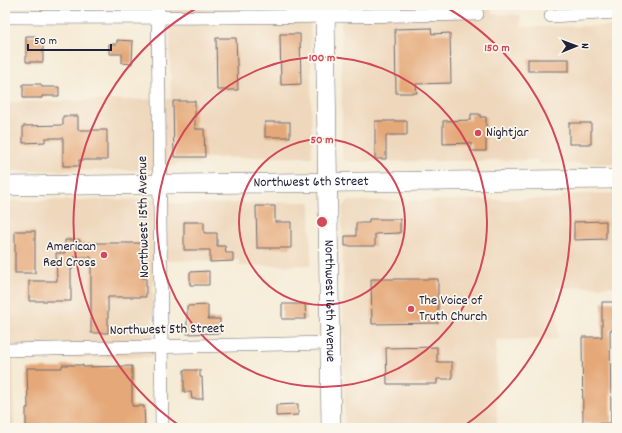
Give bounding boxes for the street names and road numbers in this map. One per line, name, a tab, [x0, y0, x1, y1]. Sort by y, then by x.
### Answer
street label: Northwest 15th Avenue	[133, 156, 155, 278]
street label: Northwest 6th Street	[253, 172, 369, 193]
street label: Northwest 16th Avenue	[318, 240, 340, 362]
street label: Northwest 5th Street	[110, 319, 224, 341]

